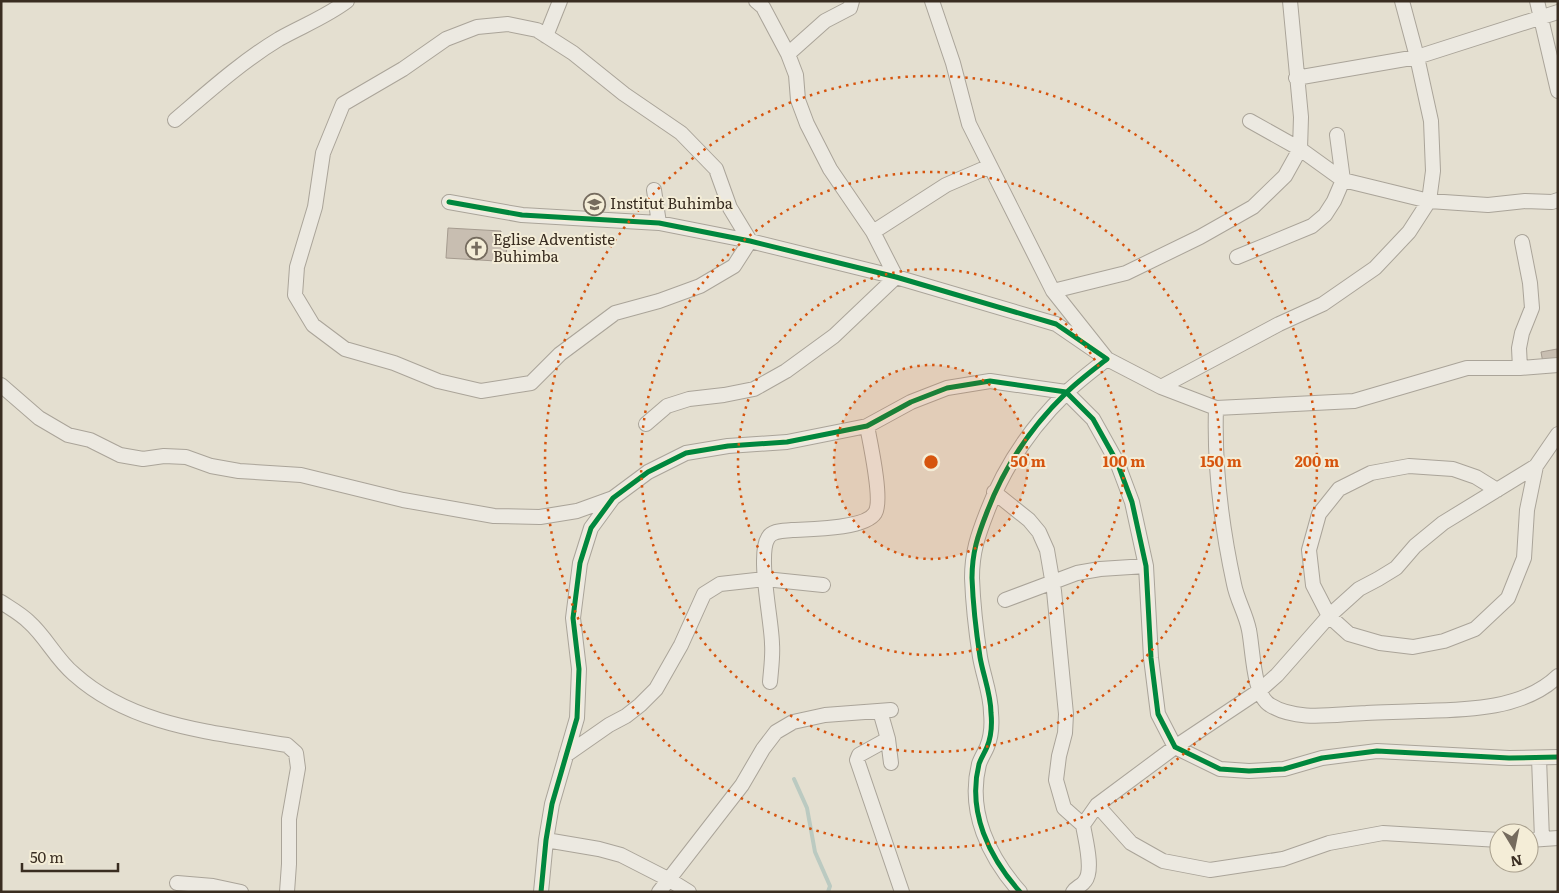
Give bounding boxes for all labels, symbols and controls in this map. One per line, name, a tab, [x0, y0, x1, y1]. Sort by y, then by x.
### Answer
place label: Institut Buhimba	[610, 191, 734, 214]
school or university icon: Institut Buhimba	[582, 192, 606, 216]
place label: Eglise Adventiste Buhimba	[493, 227, 615, 267]
church icon: Eglise Adventiste Buhimba	[465, 237, 489, 261]
text: 50 m	[1010, 449, 1046, 472]
text: 100 m	[1103, 449, 1145, 472]
text: 150 m	[1200, 449, 1242, 472]
text: 200 m	[1295, 449, 1339, 472]
centre of rings	[922, 453, 940, 471]
north arrow	[1489, 823, 1539, 873]
scale bar	[22, 840, 119, 872]
text: 50 m	[30, 845, 64, 868]
text: N	[1509, 851, 1524, 873]

